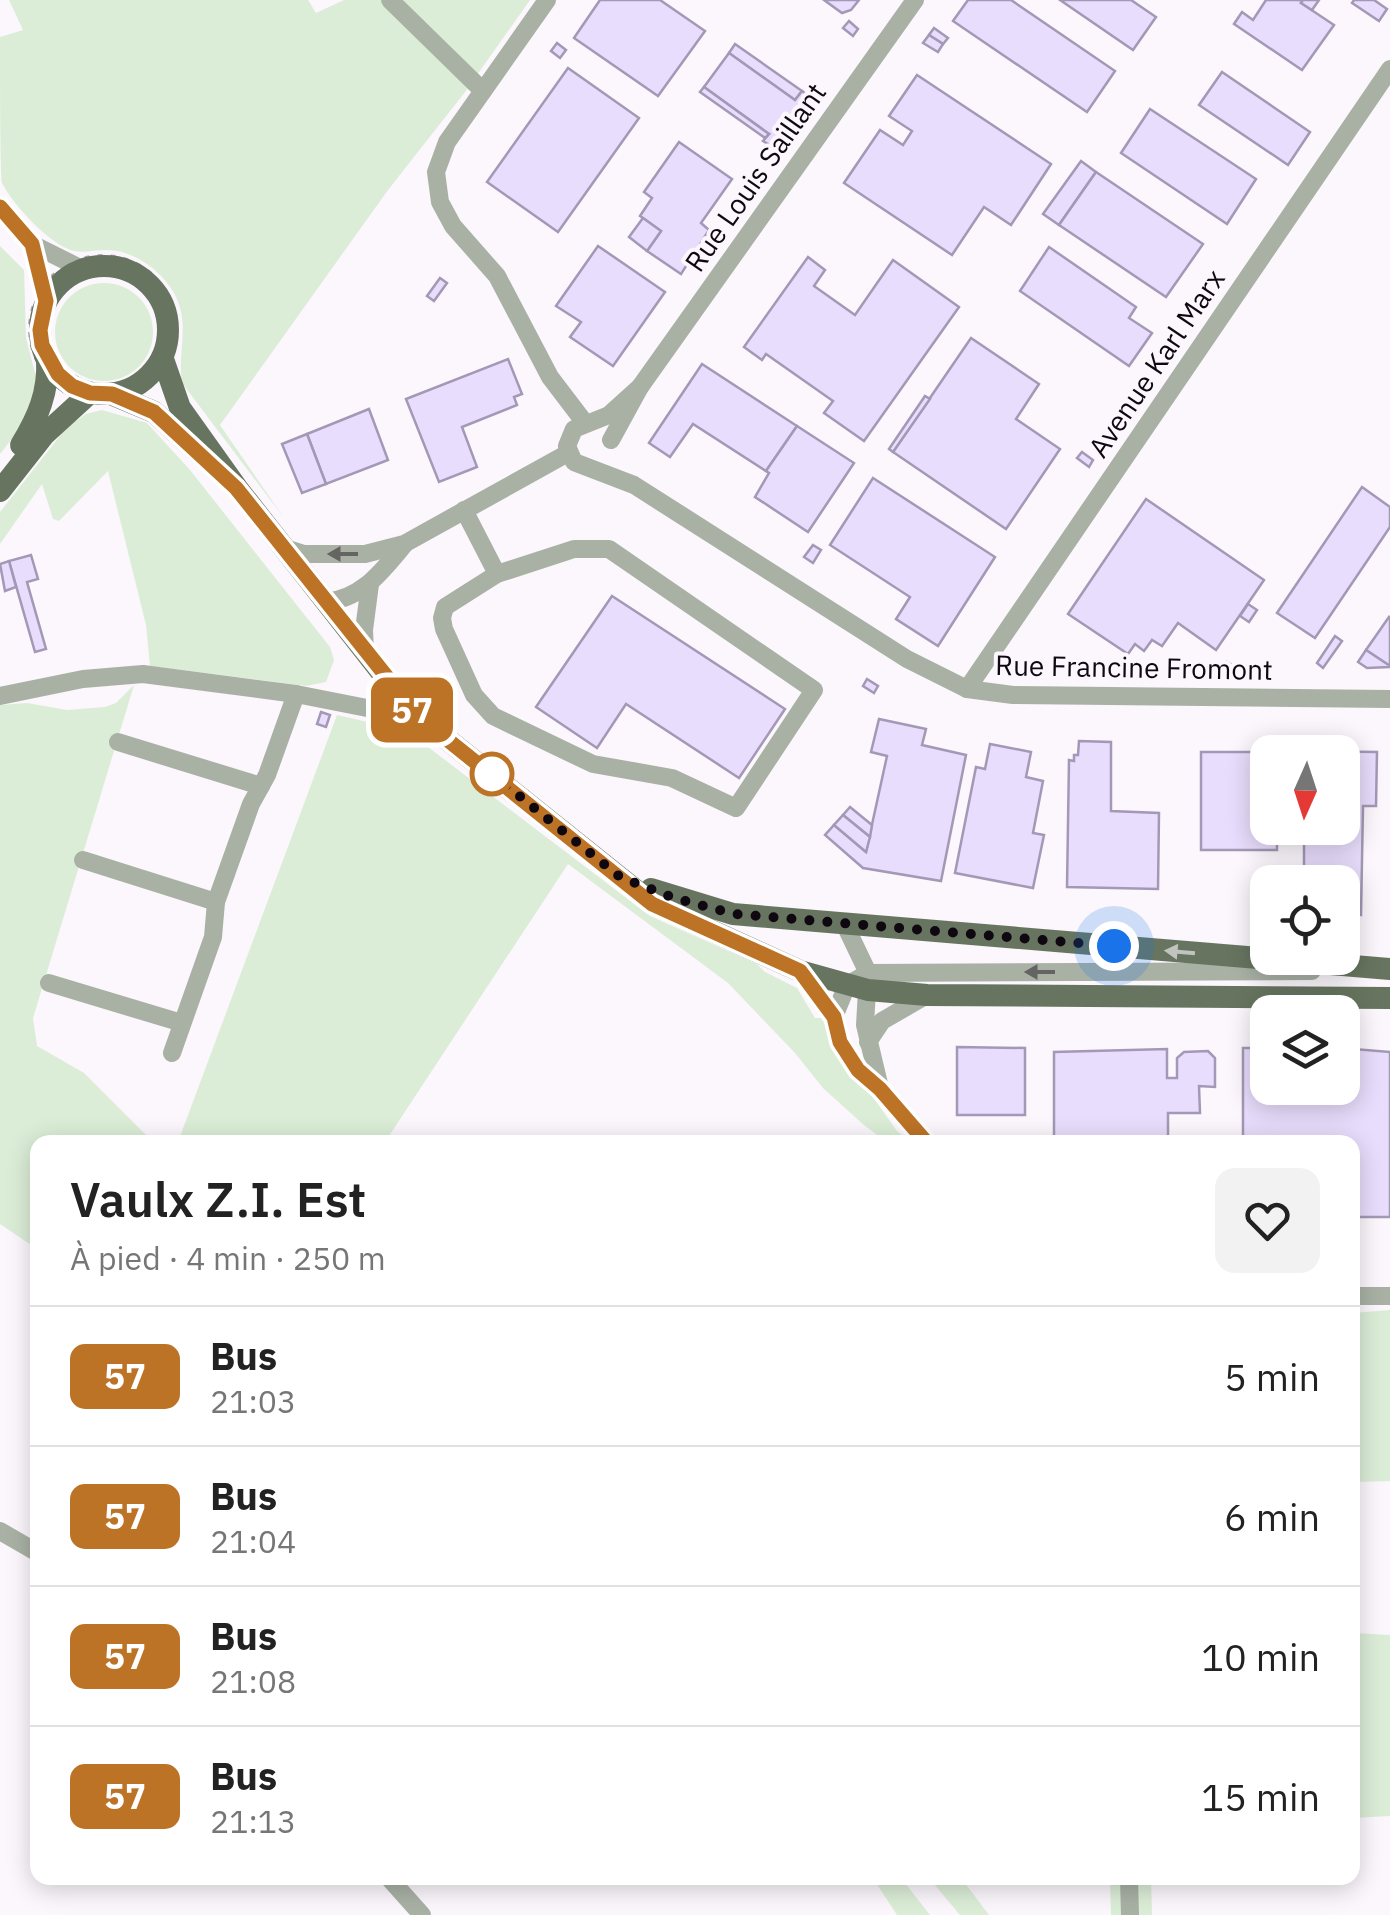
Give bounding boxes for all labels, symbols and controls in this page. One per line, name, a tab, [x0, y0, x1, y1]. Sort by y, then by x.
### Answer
street label: Rue Louis Saillant	[676, 75, 834, 279]
street label: Avenue Karl Marx	[1079, 262, 1233, 464]
one-way arrow	[327, 546, 359, 562]
street label: Rue Francine Fromont	[995, 646, 1273, 688]
line badge: 57	[367, 678, 457, 742]
text: 57	[391, 687, 433, 733]
north arrow	[1250, 735, 1360, 845]
map controls	[1250, 735, 1360, 1105]
unlabelled marker	[471, 753, 513, 795]
button: locate	[1250, 865, 1360, 975]
your location	[1089, 921, 1139, 971]
one-way arrow	[1164, 943, 1196, 959]
one-way arrow	[1023, 964, 1055, 980]
button: layers	[1250, 995, 1360, 1105]
text: Vaulx Z.I. Est	[70, 1168, 366, 1230]
button: heart	[1215, 1168, 1320, 1273]
text: À pied · 4 min · 250 m	[70, 1237, 386, 1279]
text: Bus	[210, 1331, 277, 1380]
text: 5 min	[1224, 1352, 1320, 1401]
text: 57	[104, 1353, 146, 1399]
text: 21:03	[210, 1380, 296, 1422]
text: Bus	[210, 1471, 277, 1520]
text: 6 min	[1224, 1492, 1320, 1541]
text: 57	[104, 1493, 146, 1539]
text: 21:04	[210, 1520, 296, 1562]
text: Bus	[210, 1611, 277, 1660]
text: 10 min	[1201, 1632, 1320, 1681]
text: 57	[104, 1633, 146, 1679]
text: 21:08	[210, 1660, 296, 1702]
text: Bus	[210, 1751, 277, 1800]
text: 15 min	[1201, 1772, 1320, 1821]
text: 57	[104, 1773, 146, 1819]
text: 21:13	[210, 1800, 296, 1842]

